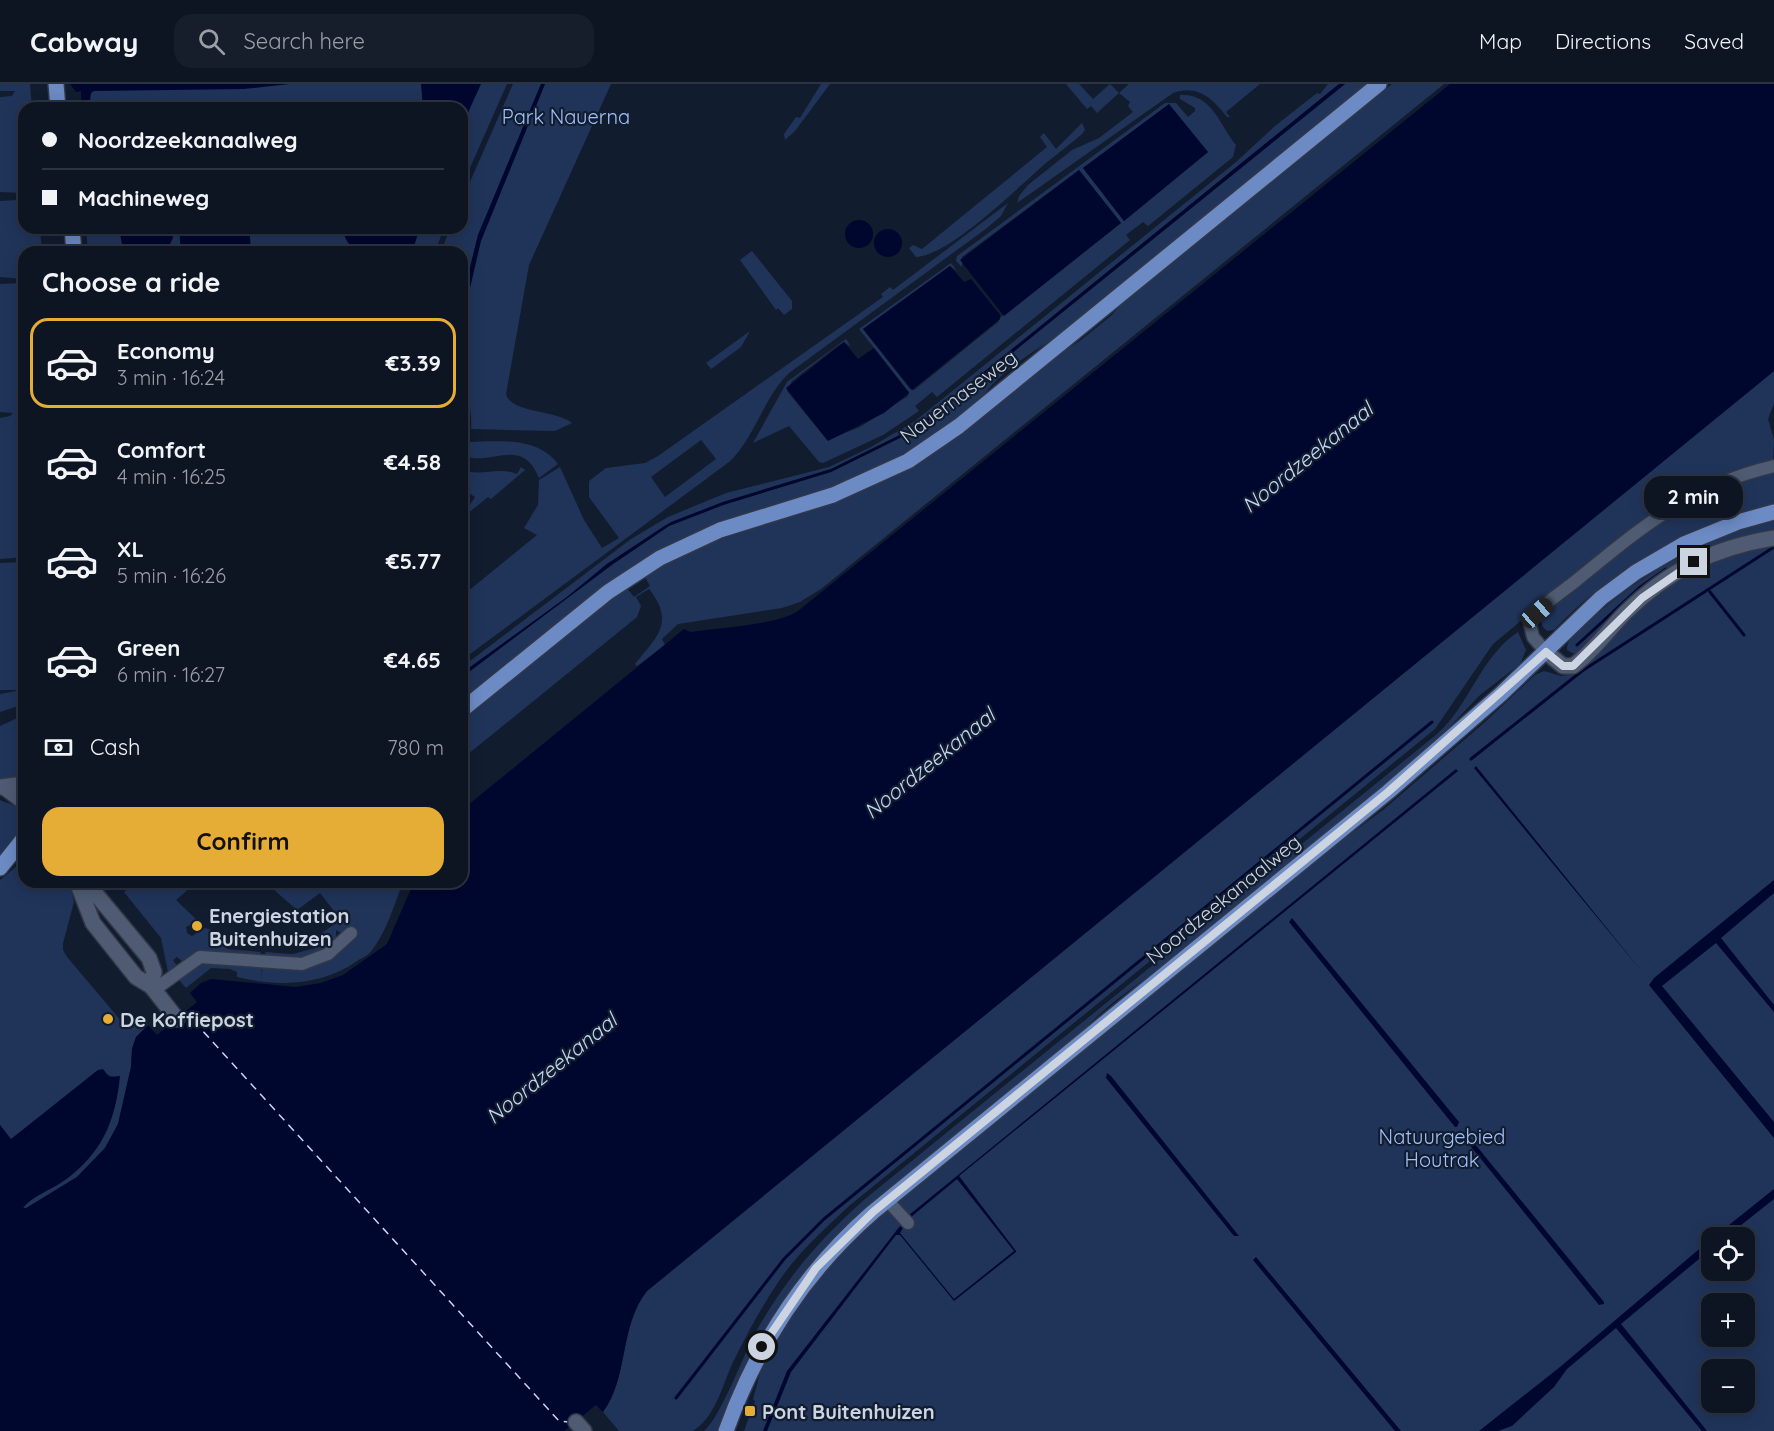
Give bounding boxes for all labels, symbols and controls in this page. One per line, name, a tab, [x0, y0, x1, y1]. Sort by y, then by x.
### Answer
search box	[174, 14, 594, 68]
text: Cabway	[30, 24, 138, 59]
icon: search	[195, 25, 228, 58]
text: Search here	[243, 27, 365, 55]
text: Map	[1479, 28, 1522, 54]
text: Directions	[1555, 28, 1651, 54]
text: Saved	[1684, 28, 1744, 54]
park label: Park Nauerna	[502, 104, 630, 129]
text: Noordzeekanaalweg	[78, 126, 298, 154]
text: Machineweg	[78, 184, 209, 212]
text: Choose a ride	[42, 265, 220, 299]
icon: car	[45, 336, 99, 390]
text: Economy	[117, 337, 215, 365]
street label: Nauernaseweg	[895, 344, 1021, 448]
text: €3.39	[386, 349, 441, 377]
text: 3 min · 16:24	[117, 365, 225, 390]
water label: Noordzeekanaal	[1236, 395, 1379, 518]
icon: car	[45, 435, 99, 489]
text: Comfort	[117, 436, 206, 464]
text: €4.58	[384, 448, 441, 476]
text: 4 min · 16:25	[117, 464, 226, 489]
callout: 2 min	[1644, 475, 1744, 517]
text: 2 min	[1667, 484, 1720, 509]
icon: car	[45, 534, 99, 588]
text: XL	[117, 535, 144, 563]
text: €5.77	[386, 547, 441, 575]
route end	[1680, 548, 1707, 575]
text: 5 min · 16:26	[117, 563, 226, 588]
car	[1518, 594, 1556, 632]
icon: car	[45, 633, 99, 687]
text: Green	[117, 634, 180, 662]
text: €4.65	[384, 646, 441, 674]
text: 6 min · 16:27	[117, 662, 225, 687]
water label: Noordzeekanaal	[858, 701, 1001, 824]
icon: cash	[42, 731, 75, 764]
text: Cash	[90, 733, 141, 761]
text: 780 m	[387, 735, 444, 760]
button: Confirm	[42, 807, 444, 876]
street label: Noordzeekanaalweg	[1141, 829, 1305, 969]
place label: Energiestation Buitenhuizen	[209, 903, 350, 951]
marker: Energiestation Buitenhuizen	[190, 919, 204, 933]
water label: Noordzeekanaal	[480, 1006, 623, 1129]
place label: De Koffiepost	[120, 1007, 254, 1032]
marker: De Koffiepost	[101, 1012, 115, 1026]
park label: Natuurgebied Houtrak	[1379, 1124, 1505, 1172]
map controls	[1701, 1227, 1755, 1413]
button: locate	[1701, 1227, 1755, 1281]
button: +	[1701, 1293, 1755, 1347]
route start	[748, 1333, 775, 1360]
button: −	[1701, 1359, 1755, 1413]
place label: Pont Buitenhuizen	[762, 1399, 935, 1424]
marker: Pont Buitenhuizen	[743, 1404, 757, 1418]

